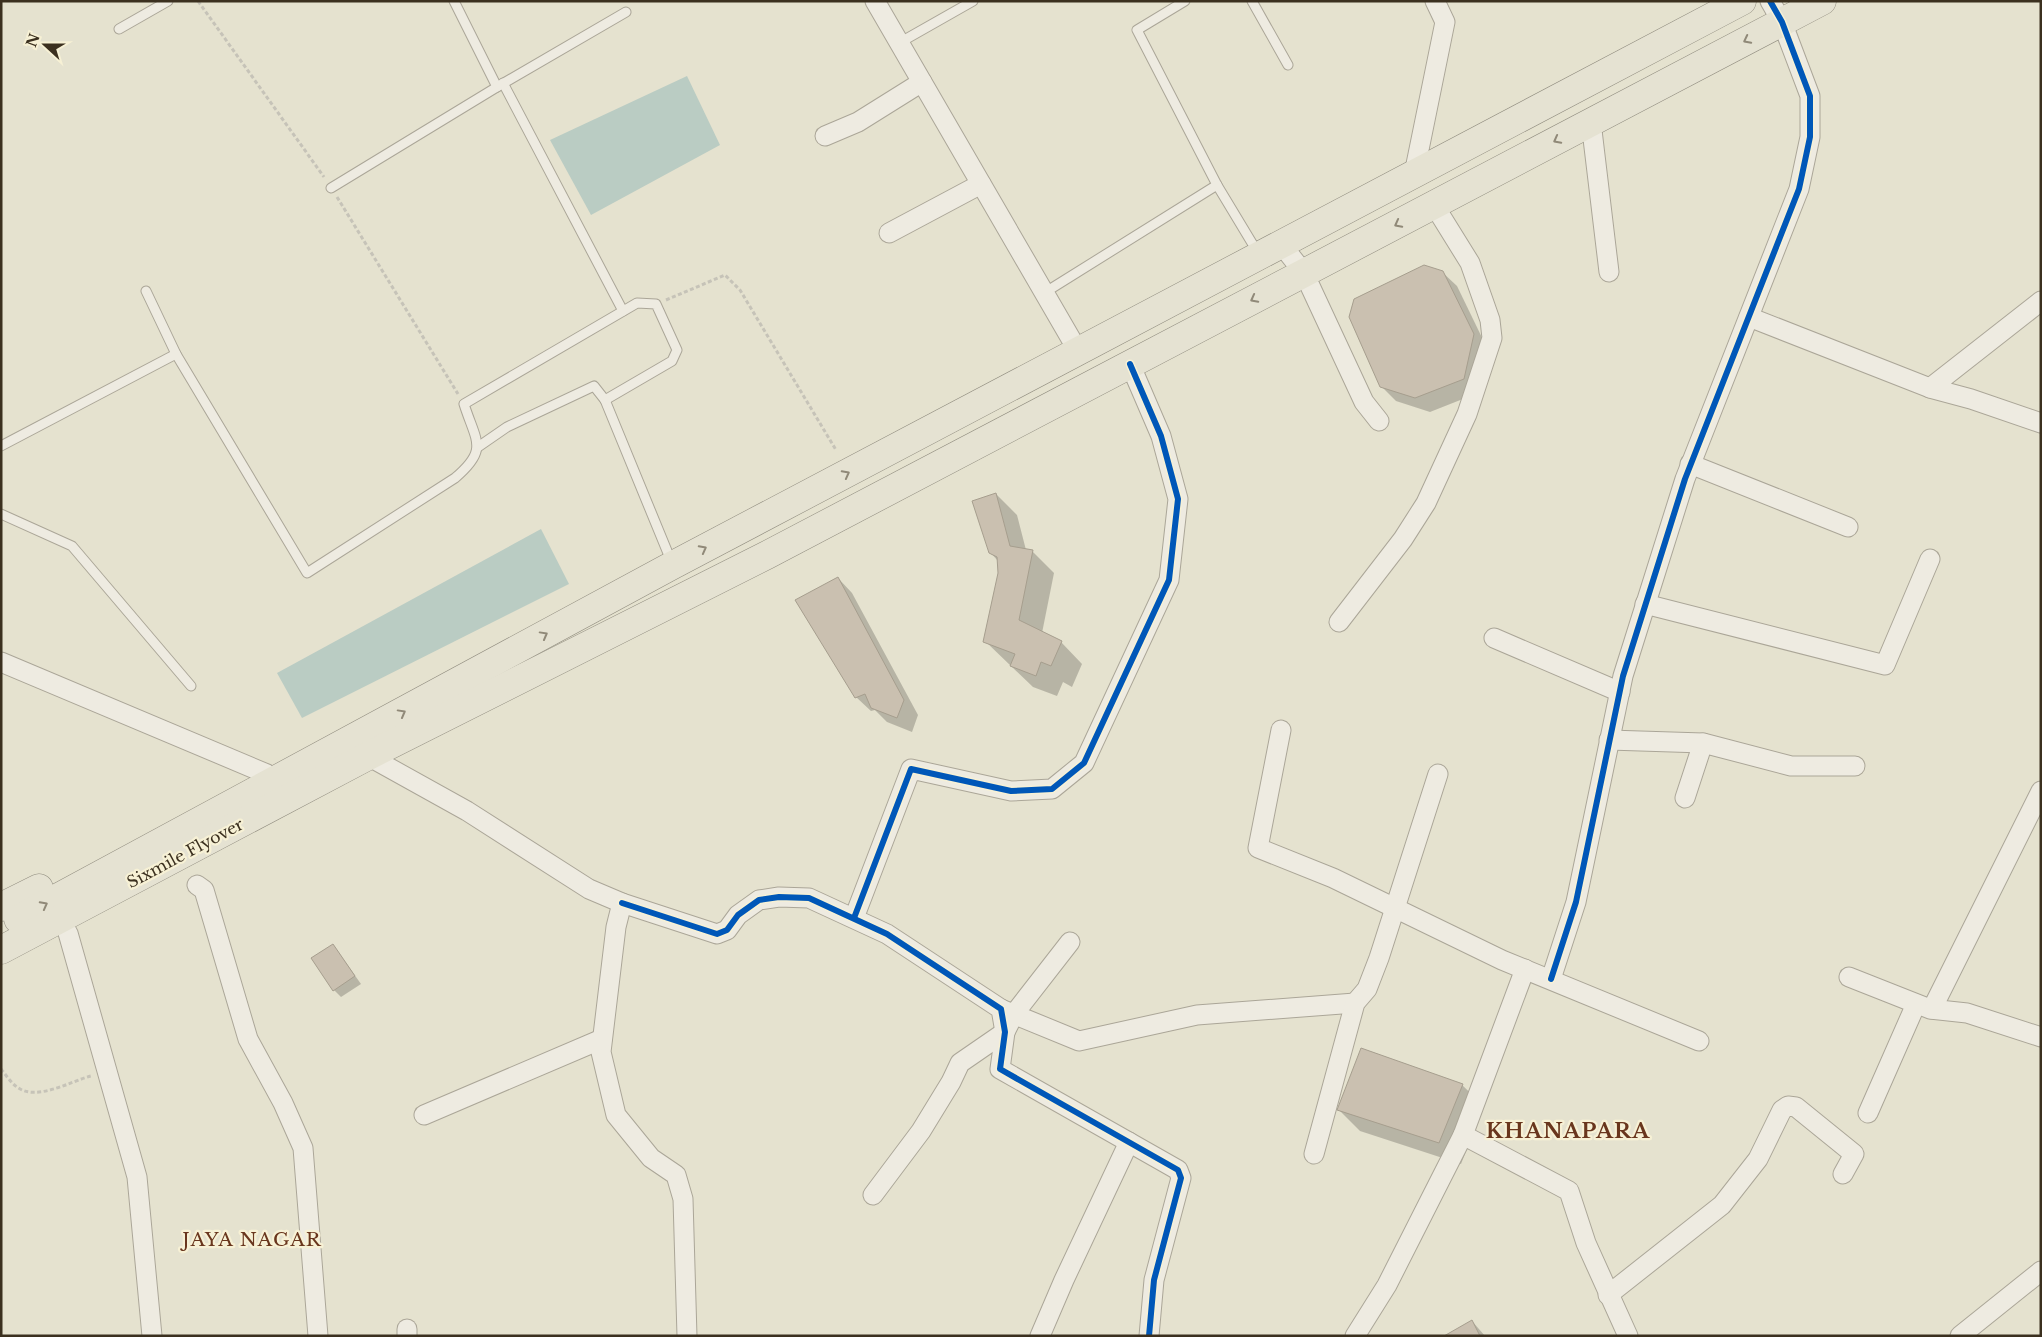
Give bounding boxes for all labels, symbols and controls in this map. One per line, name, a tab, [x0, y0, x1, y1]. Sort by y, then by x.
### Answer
north arrow	[20, 20, 70, 70]
text: N	[22, 31, 44, 50]
one-way arrow	[1744, 34, 1753, 44]
one-way arrow	[1553, 134, 1562, 144]
one-way arrow	[1394, 218, 1403, 228]
one-way arrow	[1250, 293, 1259, 303]
one-way arrow	[841, 470, 850, 480]
one-way arrow	[697, 546, 706, 556]
one-way arrow	[539, 631, 548, 641]
one-way arrow	[396, 709, 405, 719]
street label: Sixmile Flyover	[123, 814, 247, 892]
one-way arrow	[39, 902, 48, 912]
district label: KHANAPARA	[1486, 1118, 1650, 1144]
district label: JAYA NAGAR	[179, 1228, 322, 1251]

